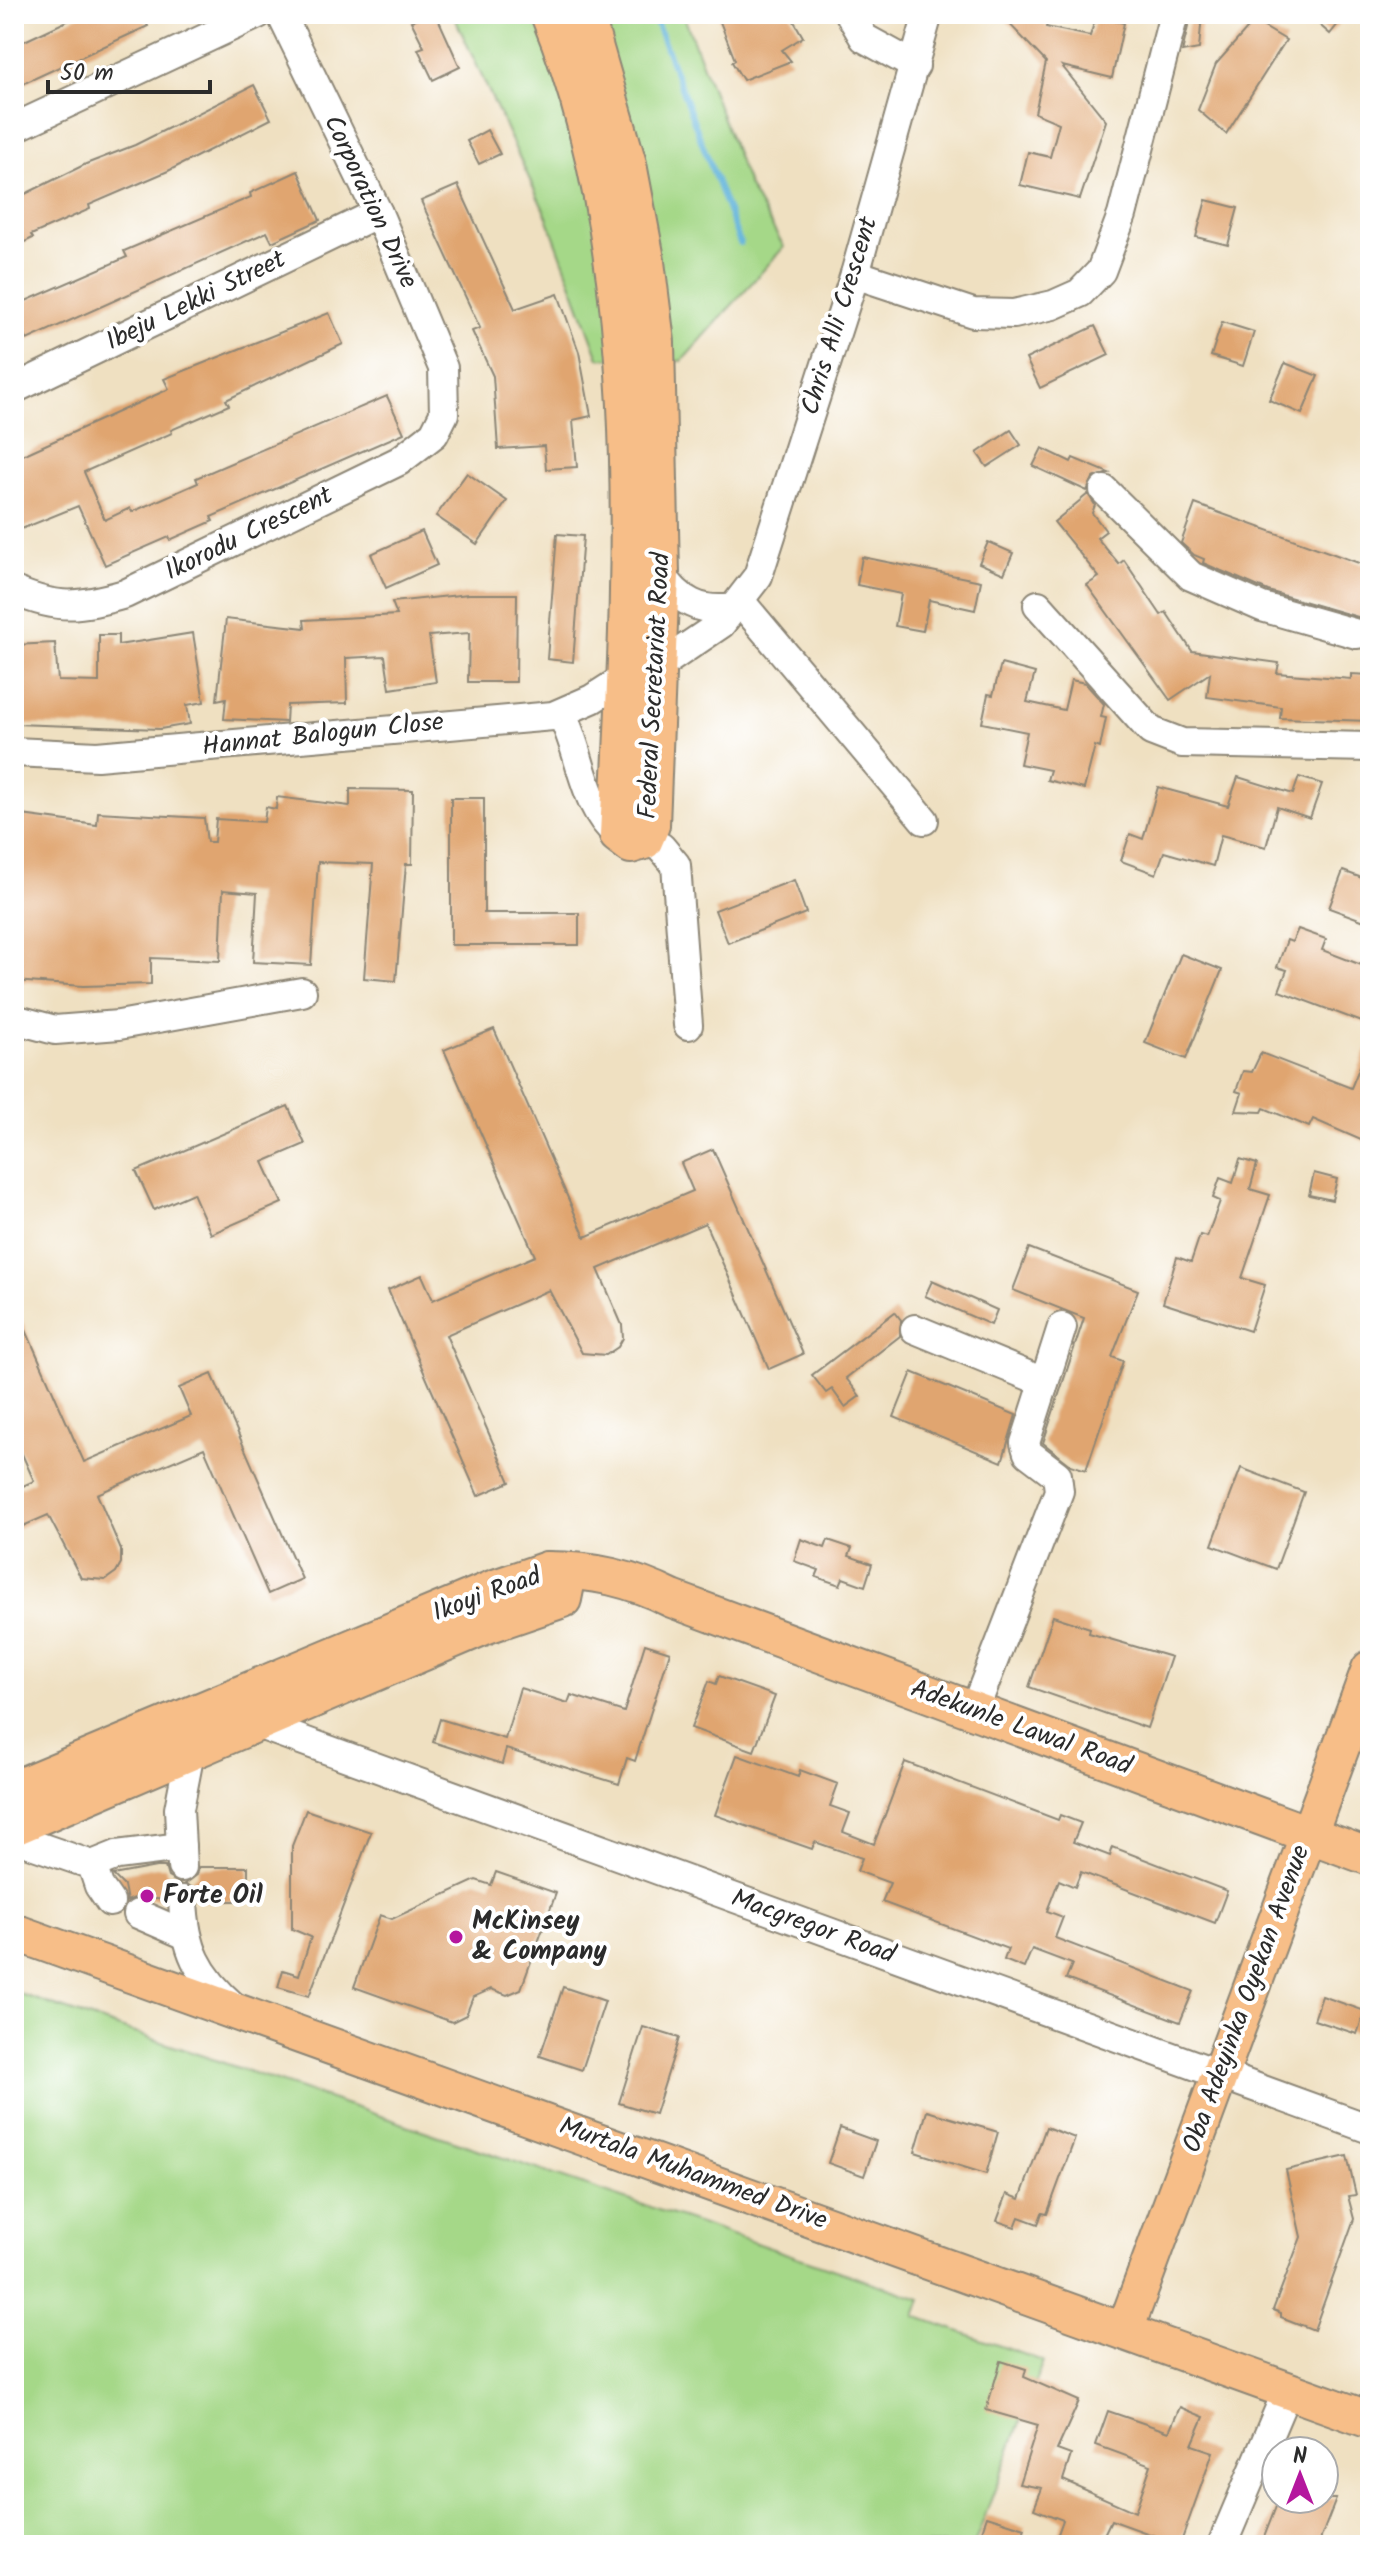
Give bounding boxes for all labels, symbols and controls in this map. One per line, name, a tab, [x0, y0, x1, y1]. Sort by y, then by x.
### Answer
scale bar	[48, 44, 210, 94]
text: 50 m	[60, 54, 114, 93]
street label: Corporation Drive	[311, 108, 429, 296]
street label: Chris Alli Crescent	[790, 211, 890, 420]
street label: Ibeju Lekki Street	[99, 239, 294, 363]
street label: Ikorodu Crescent	[158, 475, 341, 593]
street label: Federal Secretariat Road	[627, 551, 683, 820]
street label: Hannat Balogun Close	[200, 701, 446, 769]
street label: Ikoyi Road	[427, 1556, 548, 1634]
street label: Adekunle Lawal Road	[905, 1668, 1138, 1788]
street label: Oba Adeyinka Oyekan Avenue	[1172, 1839, 1322, 2159]
place label: Forte Oil	[163, 1875, 263, 1917]
street label: Macgregor Road	[725, 1878, 902, 1977]
marker: Forte Oil	[138, 1887, 156, 1905]
place label: McKinsey & Company	[472, 1901, 607, 1973]
marker: McKinsey & Company	[447, 1928, 465, 1946]
street label: Murtala Muhammed Drive	[553, 2106, 833, 2242]
north arrow	[1260, 2435, 1340, 2515]
text: N	[1293, 2440, 1307, 2475]

